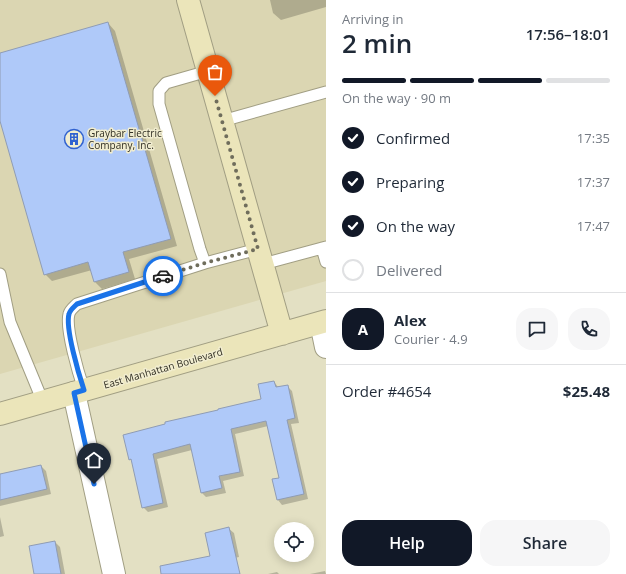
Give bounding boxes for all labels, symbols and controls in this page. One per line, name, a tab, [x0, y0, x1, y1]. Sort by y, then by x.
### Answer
text: Arriving in	[342, 10, 404, 28]
text: 17:56–18:01	[526, 24, 610, 44]
text: 2 min	[342, 25, 412, 61]
pin	[198, 55, 232, 96]
icon: bag	[204, 61, 226, 83]
text: On the way · 90 m	[342, 89, 451, 107]
place label: Graybar Electric Company, Inc.	[88, 126, 162, 152]
icon: check	[342, 127, 364, 149]
building icon: Graybar Electric Company, Inc.	[63, 128, 85, 150]
text: Confirmed	[376, 128, 450, 148]
text: 17:35	[577, 129, 610, 147]
icon: check	[342, 171, 364, 193]
text: Preparing	[376, 172, 444, 192]
text: 17:37	[577, 173, 610, 191]
icon: check	[342, 215, 364, 237]
text: On the way	[376, 216, 455, 236]
text: 17:47	[577, 217, 610, 235]
courier	[143, 256, 183, 296]
text: Delivered	[376, 260, 443, 280]
icon: car	[152, 265, 174, 287]
button: chat	[516, 308, 558, 350]
button: phone	[568, 308, 610, 350]
text: Alex	[394, 310, 426, 330]
text: A	[358, 319, 368, 339]
text: Courier · 4.9	[394, 330, 468, 348]
street label: East Manhattan Boulevard	[102, 344, 224, 392]
text: Order #4654	[342, 381, 431, 401]
text: $25.48	[563, 381, 610, 401]
pin	[77, 443, 111, 484]
icon: home	[83, 449, 105, 471]
button: Help	[342, 520, 472, 566]
button: Share	[480, 520, 610, 566]
map controls	[274, 522, 314, 562]
button: locate	[274, 522, 314, 562]

